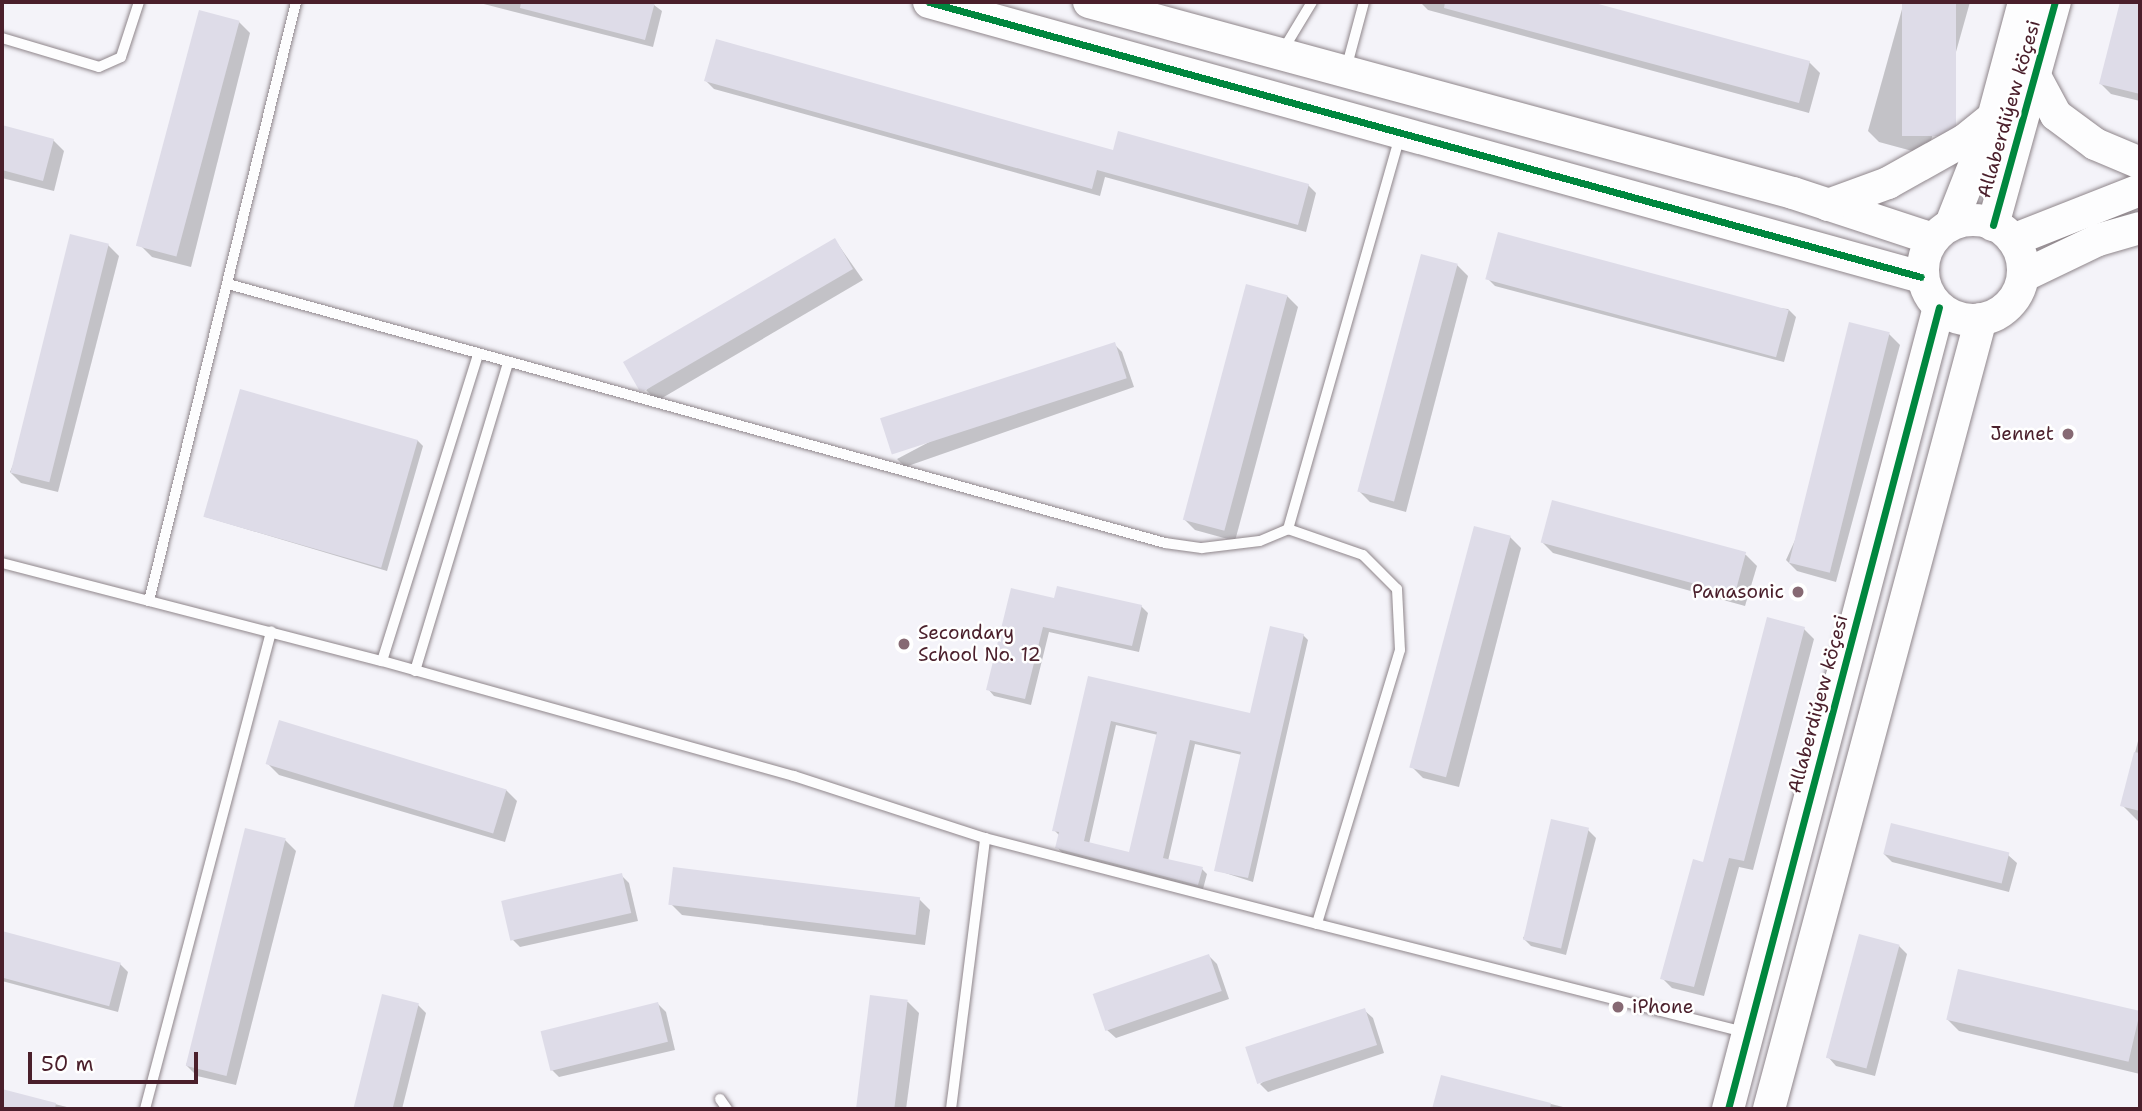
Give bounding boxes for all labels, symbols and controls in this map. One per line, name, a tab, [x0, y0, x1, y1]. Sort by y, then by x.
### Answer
street label: Allaberdiýew köçesi	[1973, 18, 2045, 200]
place label: Jennet	[1990, 423, 2054, 445]
marker: Jennet	[2060, 426, 2076, 442]
place label: Panasonic	[1692, 581, 1784, 603]
marker: Panasonic	[1790, 584, 1806, 600]
street label: Allaberdiýew köçesi	[1783, 612, 1853, 796]
place label: Secondary School No. 12	[918, 622, 1041, 666]
marker: Secondary School No. 12	[896, 636, 912, 652]
place label: iPhone	[1632, 996, 1693, 1018]
marker: iPhone	[1610, 999, 1626, 1015]
scale bar	[32, 1038, 201, 1082]
text: 50 m	[41, 1050, 94, 1078]

